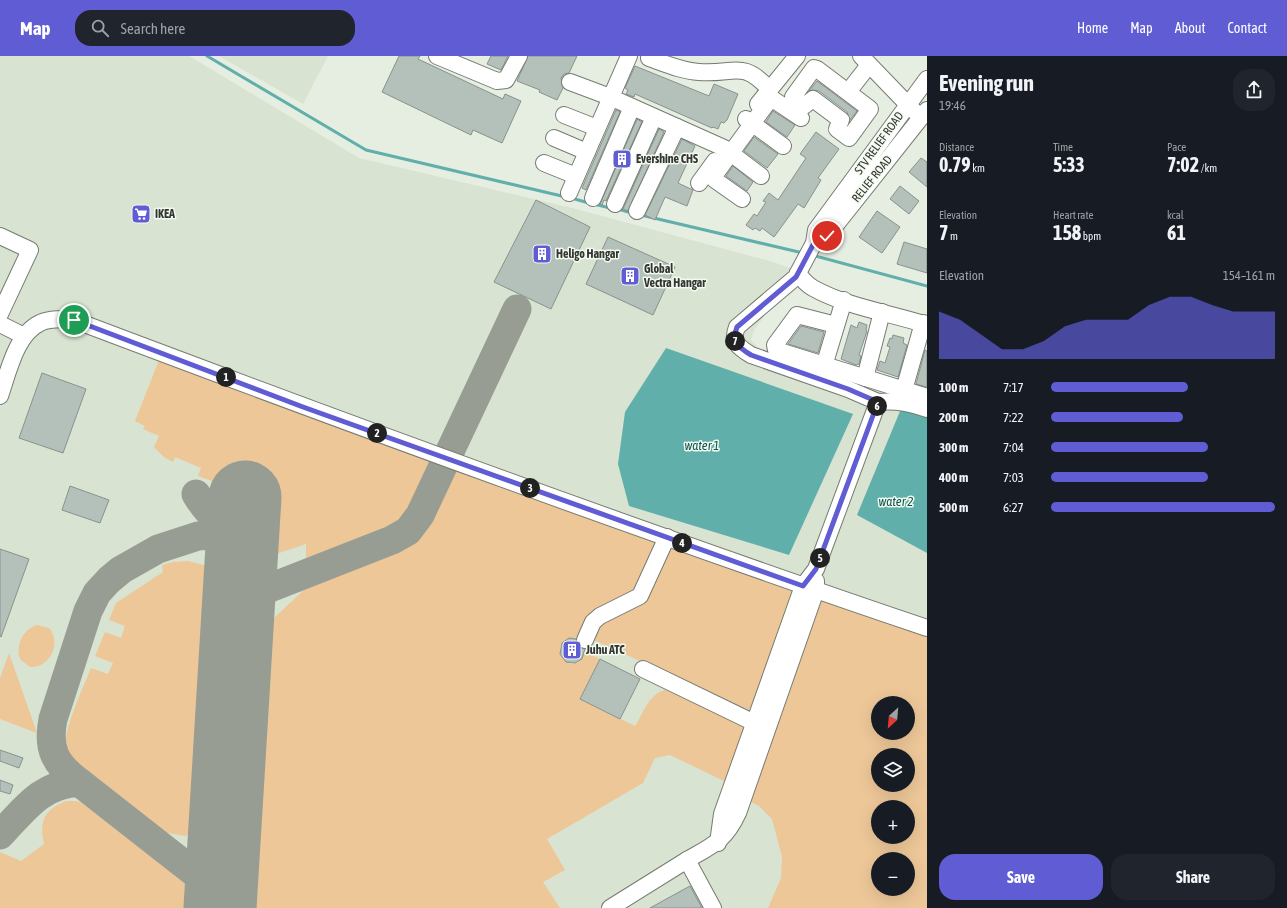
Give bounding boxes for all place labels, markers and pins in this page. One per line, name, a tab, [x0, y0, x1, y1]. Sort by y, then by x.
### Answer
building icon: Evershine CHS	[611, 148, 633, 170]
place label: Evershine CHS	[636, 152, 698, 166]
supermarket icon: IKEA	[130, 203, 152, 225]
place label: IKEA	[155, 207, 175, 221]
pin	[810, 219, 844, 253]
building icon: Heligo Hangar	[531, 243, 553, 265]
place label: Heligo Hangar	[556, 247, 619, 261]
place label: Global Vectra Hangar	[643, 262, 706, 290]
building icon: Global Vectra Hangar	[619, 265, 641, 287]
pin	[57, 303, 91, 337]
pin: 7	[725, 331, 745, 351]
pin: 1	[216, 367, 236, 387]
pin: 6	[867, 396, 887, 416]
pin: 2	[367, 423, 387, 443]
pin: 3	[520, 478, 540, 498]
pin: 4	[672, 533, 692, 553]
pin: 5	[810, 548, 830, 568]
building icon: Juhu ATC	[561, 639, 583, 661]
place label: Juhu ATC	[585, 643, 625, 657]

